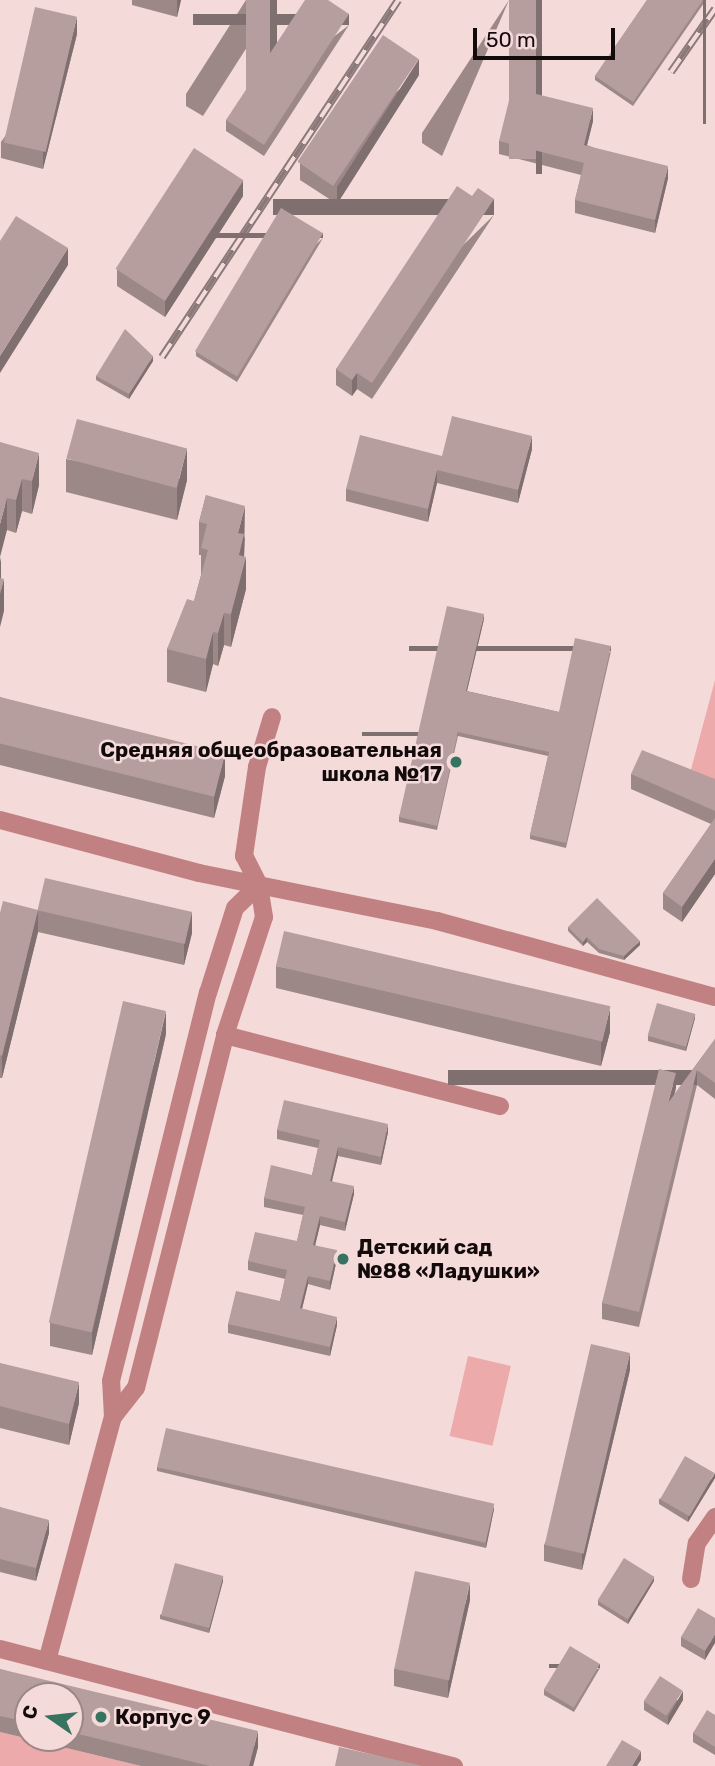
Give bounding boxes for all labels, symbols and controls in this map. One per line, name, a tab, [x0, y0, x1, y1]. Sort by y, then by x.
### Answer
scale bar	[477, 14, 619, 58]
text: 50 m	[486, 27, 536, 52]
place label: Средняя общеобразовательная школа №17	[100, 737, 442, 787]
marker: Средняя общеобразовательная школа №17	[448, 754, 464, 770]
place label: Детский сад №88 «Ладушки»	[357, 1234, 540, 1284]
marker: Детский сад №88 «Ладушки»	[335, 1251, 351, 1267]
north arrow	[14, 1682, 84, 1752]
text: С	[17, 1703, 43, 1722]
place label: Корпус 9	[115, 1704, 211, 1730]
marker: Корпус 9	[93, 1709, 109, 1725]

